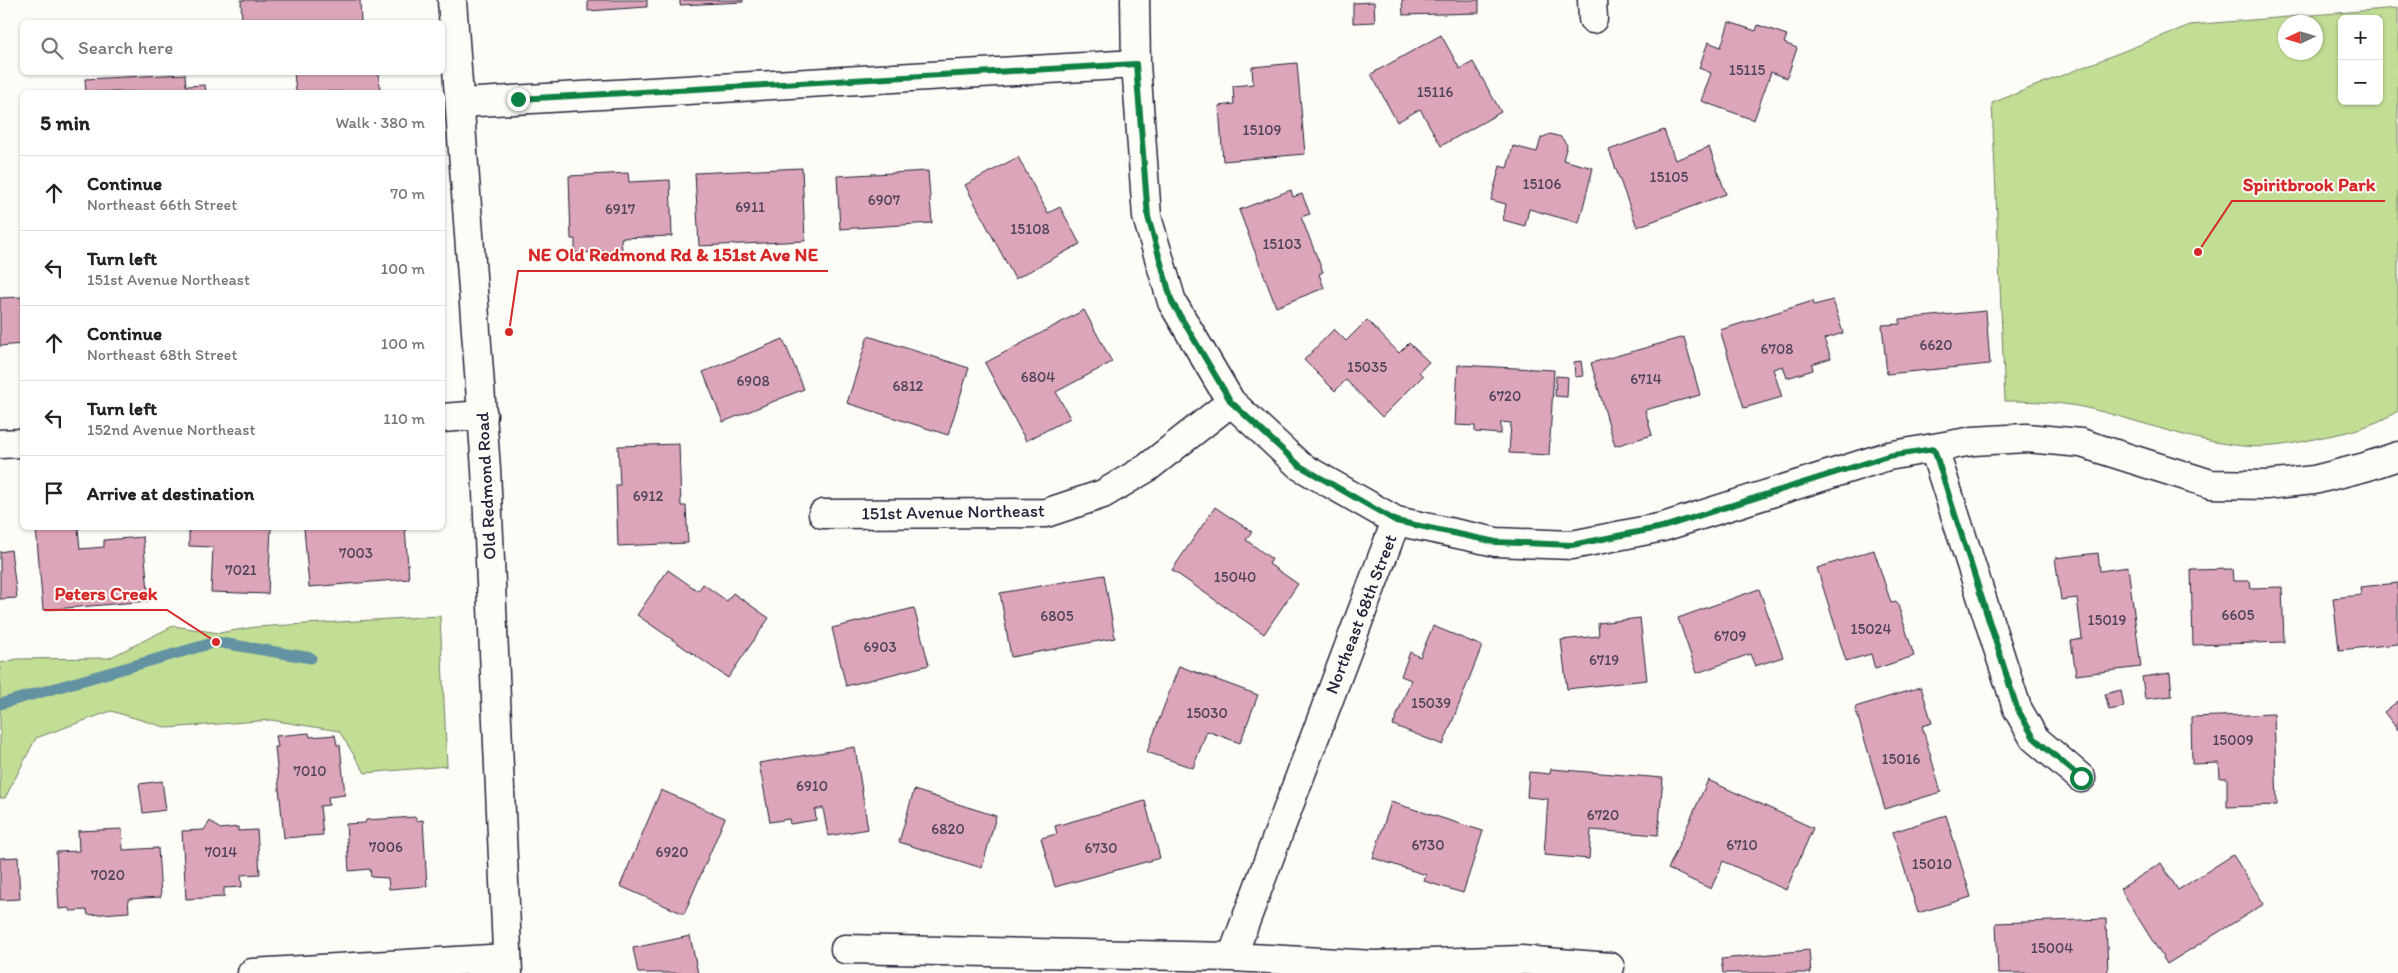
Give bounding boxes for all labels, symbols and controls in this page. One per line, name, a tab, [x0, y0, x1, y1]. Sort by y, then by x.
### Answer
north arrow	[2278, 15, 2323, 60]
map controls	[2338, 15, 2383, 105]
button: +	[2338, 15, 2383, 60]
search box	[20, 20, 445, 75]
icon: search	[38, 34, 66, 62]
text: Search here	[78, 36, 173, 59]
button: −	[2338, 60, 2383, 105]
house number: 15115	[1729, 61, 1765, 79]
house number: 15116	[1417, 83, 1453, 101]
route end	[507, 88, 530, 111]
text: 5 min	[40, 110, 90, 135]
text: Walk · 380 m	[335, 113, 425, 132]
house number: 15109	[1243, 121, 1282, 139]
callout: Spiritbrook Park	[2232, 167, 2385, 201]
house number: 15105	[1650, 168, 1689, 186]
text: Continue	[87, 172, 162, 195]
text: Spiritbrook Park	[2243, 173, 2376, 196]
house number: 15106	[1523, 175, 1562, 193]
icon: ahead	[40, 179, 68, 207]
text: 70 m	[390, 184, 425, 203]
house number: 6907	[868, 191, 901, 209]
text: Northeast 66th Street	[87, 195, 237, 214]
house number: 6911	[735, 198, 765, 216]
house number: 6917	[605, 200, 636, 218]
house number: 15108	[1010, 220, 1050, 238]
house number: 15103	[1262, 235, 1302, 253]
callout: NE Old Redmond Rd & 151st Ave NE	[518, 237, 828, 271]
text: NE Old Redmond Rd & 151st Ave NE	[528, 243, 818, 266]
text: Turn left	[87, 247, 157, 270]
icon: left	[40, 254, 68, 282]
text: 100 m	[381, 259, 425, 278]
text: 151st Avenue Northeast	[87, 270, 250, 289]
text: Continue	[87, 322, 162, 345]
icon: ahead	[40, 329, 68, 357]
text: 100 m	[381, 334, 425, 353]
house number: 6620	[1919, 336, 1953, 354]
house number: 6708	[1761, 340, 1793, 358]
text: Northeast 68th Street	[87, 345, 237, 364]
house number: 15035	[1347, 358, 1387, 376]
house number: 6804	[1021, 368, 1055, 386]
house number: 6714	[1630, 370, 1662, 388]
house number: 6908	[736, 372, 770, 390]
house number: 6812	[892, 377, 924, 395]
house number: 6720	[1489, 387, 1521, 405]
text: Turn left	[87, 397, 157, 420]
icon: left	[40, 404, 68, 432]
text: 110 m	[383, 409, 425, 428]
street label: Old Redmond Road	[471, 411, 501, 560]
text: 152nd Avenue Northeast	[87, 420, 256, 439]
icon: arrive	[40, 479, 68, 507]
text: Arrive at destination	[87, 482, 254, 505]
house number: 6912	[633, 487, 663, 505]
street label: 151st Avenue Northeast	[861, 499, 1045, 525]
street label: Northeast 68th Street	[1320, 531, 1402, 697]
house number: 7003	[339, 544, 373, 562]
house number: 7021	[225, 561, 257, 579]
house number: 15040	[1214, 568, 1256, 586]
callout: Peters Creek	[44, 576, 167, 610]
text: Peters Creek	[55, 582, 158, 605]
house number: 6605	[2222, 606, 2255, 624]
house number: 6805	[1040, 607, 1074, 625]
house number: 15019	[2088, 611, 2127, 629]
house number: 15024	[1851, 620, 1891, 638]
house number: 6709	[1714, 627, 1746, 645]
house number: 6903	[863, 638, 897, 656]
house number: 6719	[1589, 651, 1619, 669]
house number: 15039	[1411, 694, 1451, 712]
house number: 15030	[1186, 704, 1228, 722]
house number: 15009	[2212, 731, 2254, 749]
house number: 15016	[1882, 750, 1921, 768]
house number: 7010	[294, 762, 326, 780]
route start	[2070, 767, 2093, 790]
house number: 6910	[796, 777, 828, 795]
house number: 6720	[1587, 806, 1619, 824]
house number: 6820	[931, 820, 965, 838]
house number: 6730	[1412, 836, 1444, 854]
house number: 6710	[1726, 836, 1758, 854]
house number: 7006	[369, 838, 403, 856]
house number: 6730	[1085, 839, 1117, 857]
house number: 7014	[205, 843, 237, 861]
house number: 6920	[656, 843, 688, 861]
house number: 15010	[1912, 855, 1952, 873]
house number: 7020	[91, 866, 125, 884]
house number: 15004	[2031, 939, 2073, 957]

